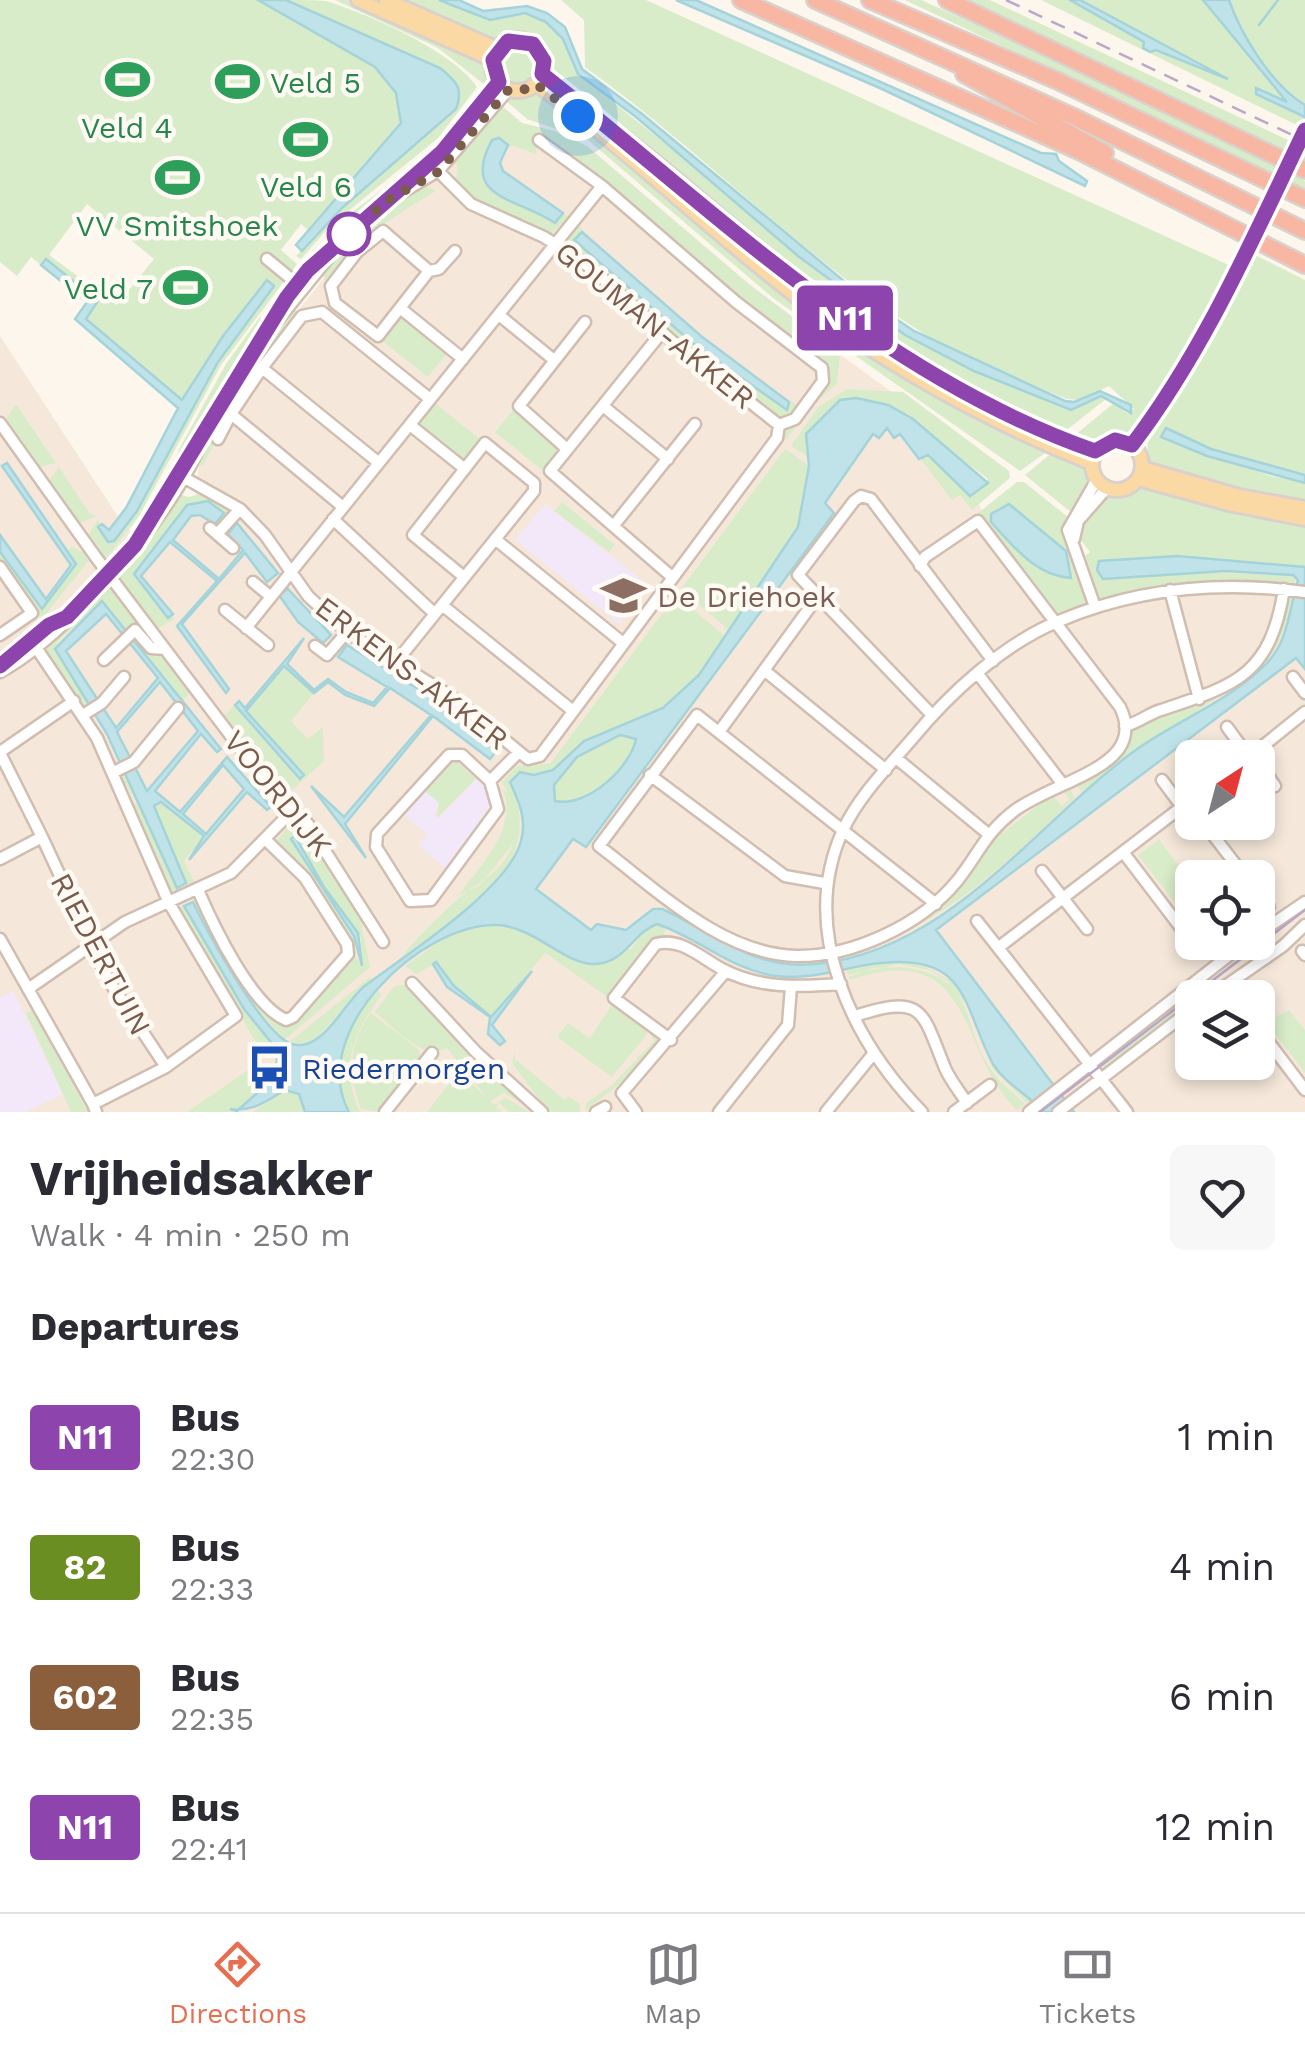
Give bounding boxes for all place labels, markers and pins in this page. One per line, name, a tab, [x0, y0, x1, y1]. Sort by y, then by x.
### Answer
sports icon: Veld 4	[103, 56, 151, 104]
sports icon: Veld 5	[213, 58, 261, 106]
place label: Veld 5	[270, 65, 361, 100]
place label: Veld 4	[81, 110, 173, 145]
sports icon: Veld 6	[282, 115, 330, 163]
sports icon: VV Smitshoek	[153, 154, 201, 202]
place label: Veld 6	[260, 169, 352, 204]
place label: VV Smitshoek	[75, 208, 279, 243]
unlabelled marker	[328, 213, 370, 255]
sports icon: Veld 7	[162, 264, 210, 312]
place label: Veld 7	[64, 271, 153, 306]
school or university icon: De Driehoek	[600, 572, 648, 620]
place label: De Driehoek	[657, 579, 836, 614]
bus stop icon: Riedermorgen	[245, 1044, 293, 1092]
place label: Riedermorgen	[302, 1051, 505, 1086]

